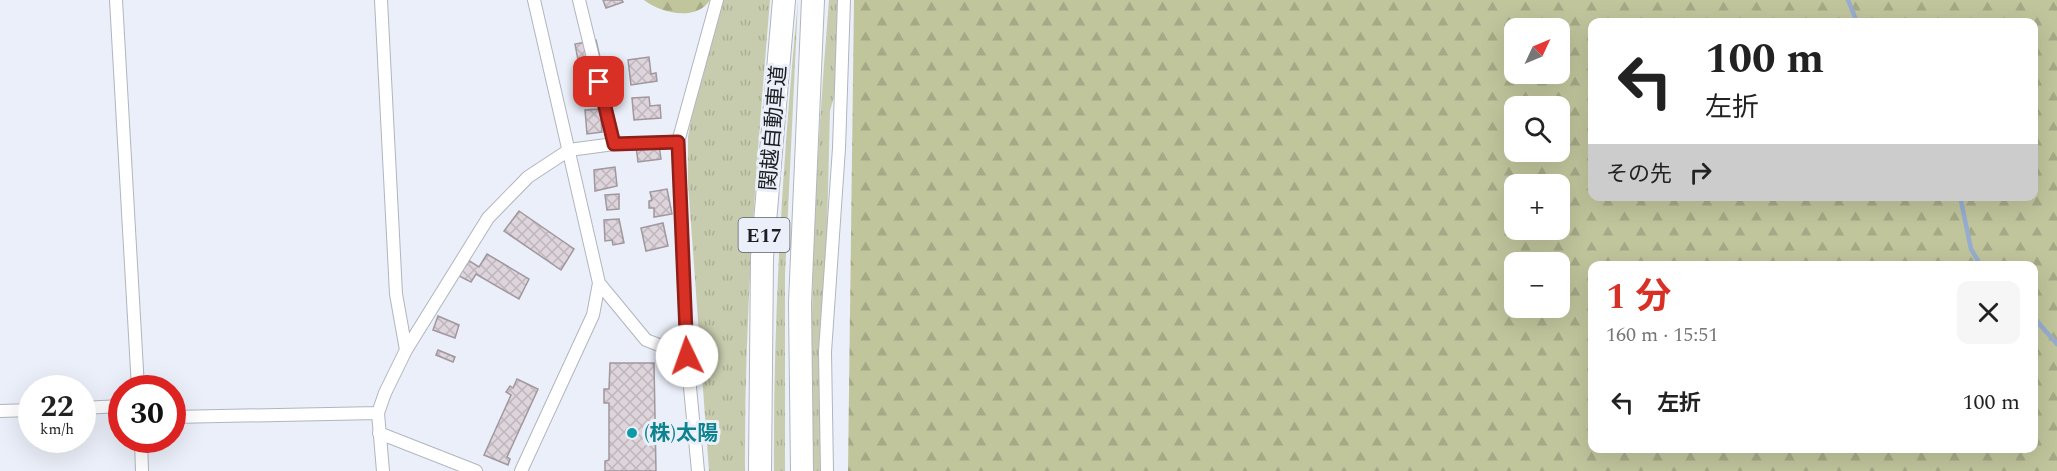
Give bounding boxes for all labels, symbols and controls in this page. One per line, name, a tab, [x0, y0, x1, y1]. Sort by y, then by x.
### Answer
north arrow	[1504, 18, 1570, 84]
map controls	[1504, 18, 1570, 318]
text: 100 m	[1705, 28, 1824, 91]
icon: left	[1606, 42, 1684, 120]
pin	[573, 56, 624, 107]
street label: 関越自動車道	[753, 64, 795, 192]
icon: arrive	[582, 65, 615, 98]
text: 左折	[1705, 87, 1759, 129]
button: search	[1504, 96, 1570, 162]
icon: right	[1684, 156, 1717, 189]
text: その先	[1606, 158, 1672, 191]
button: +	[1504, 174, 1570, 240]
road number: E17	[738, 218, 789, 252]
button: −	[1504, 252, 1570, 318]
text: 1 分	[1606, 270, 1671, 325]
button: close	[1957, 281, 2020, 344]
text: 160 m · 15:51	[1606, 320, 1718, 350]
position arrow	[655, 324, 719, 388]
speed limit sign: 30	[108, 375, 186, 453]
text: 22	[40, 384, 74, 430]
icon: left	[1606, 386, 1639, 419]
text: 100 m	[1963, 386, 2020, 419]
text: 左折	[1657, 387, 1701, 420]
text: km/h	[40, 418, 74, 441]
place label: (株)太陽	[644, 418, 718, 450]
marker: (株)太陽	[625, 426, 639, 440]

